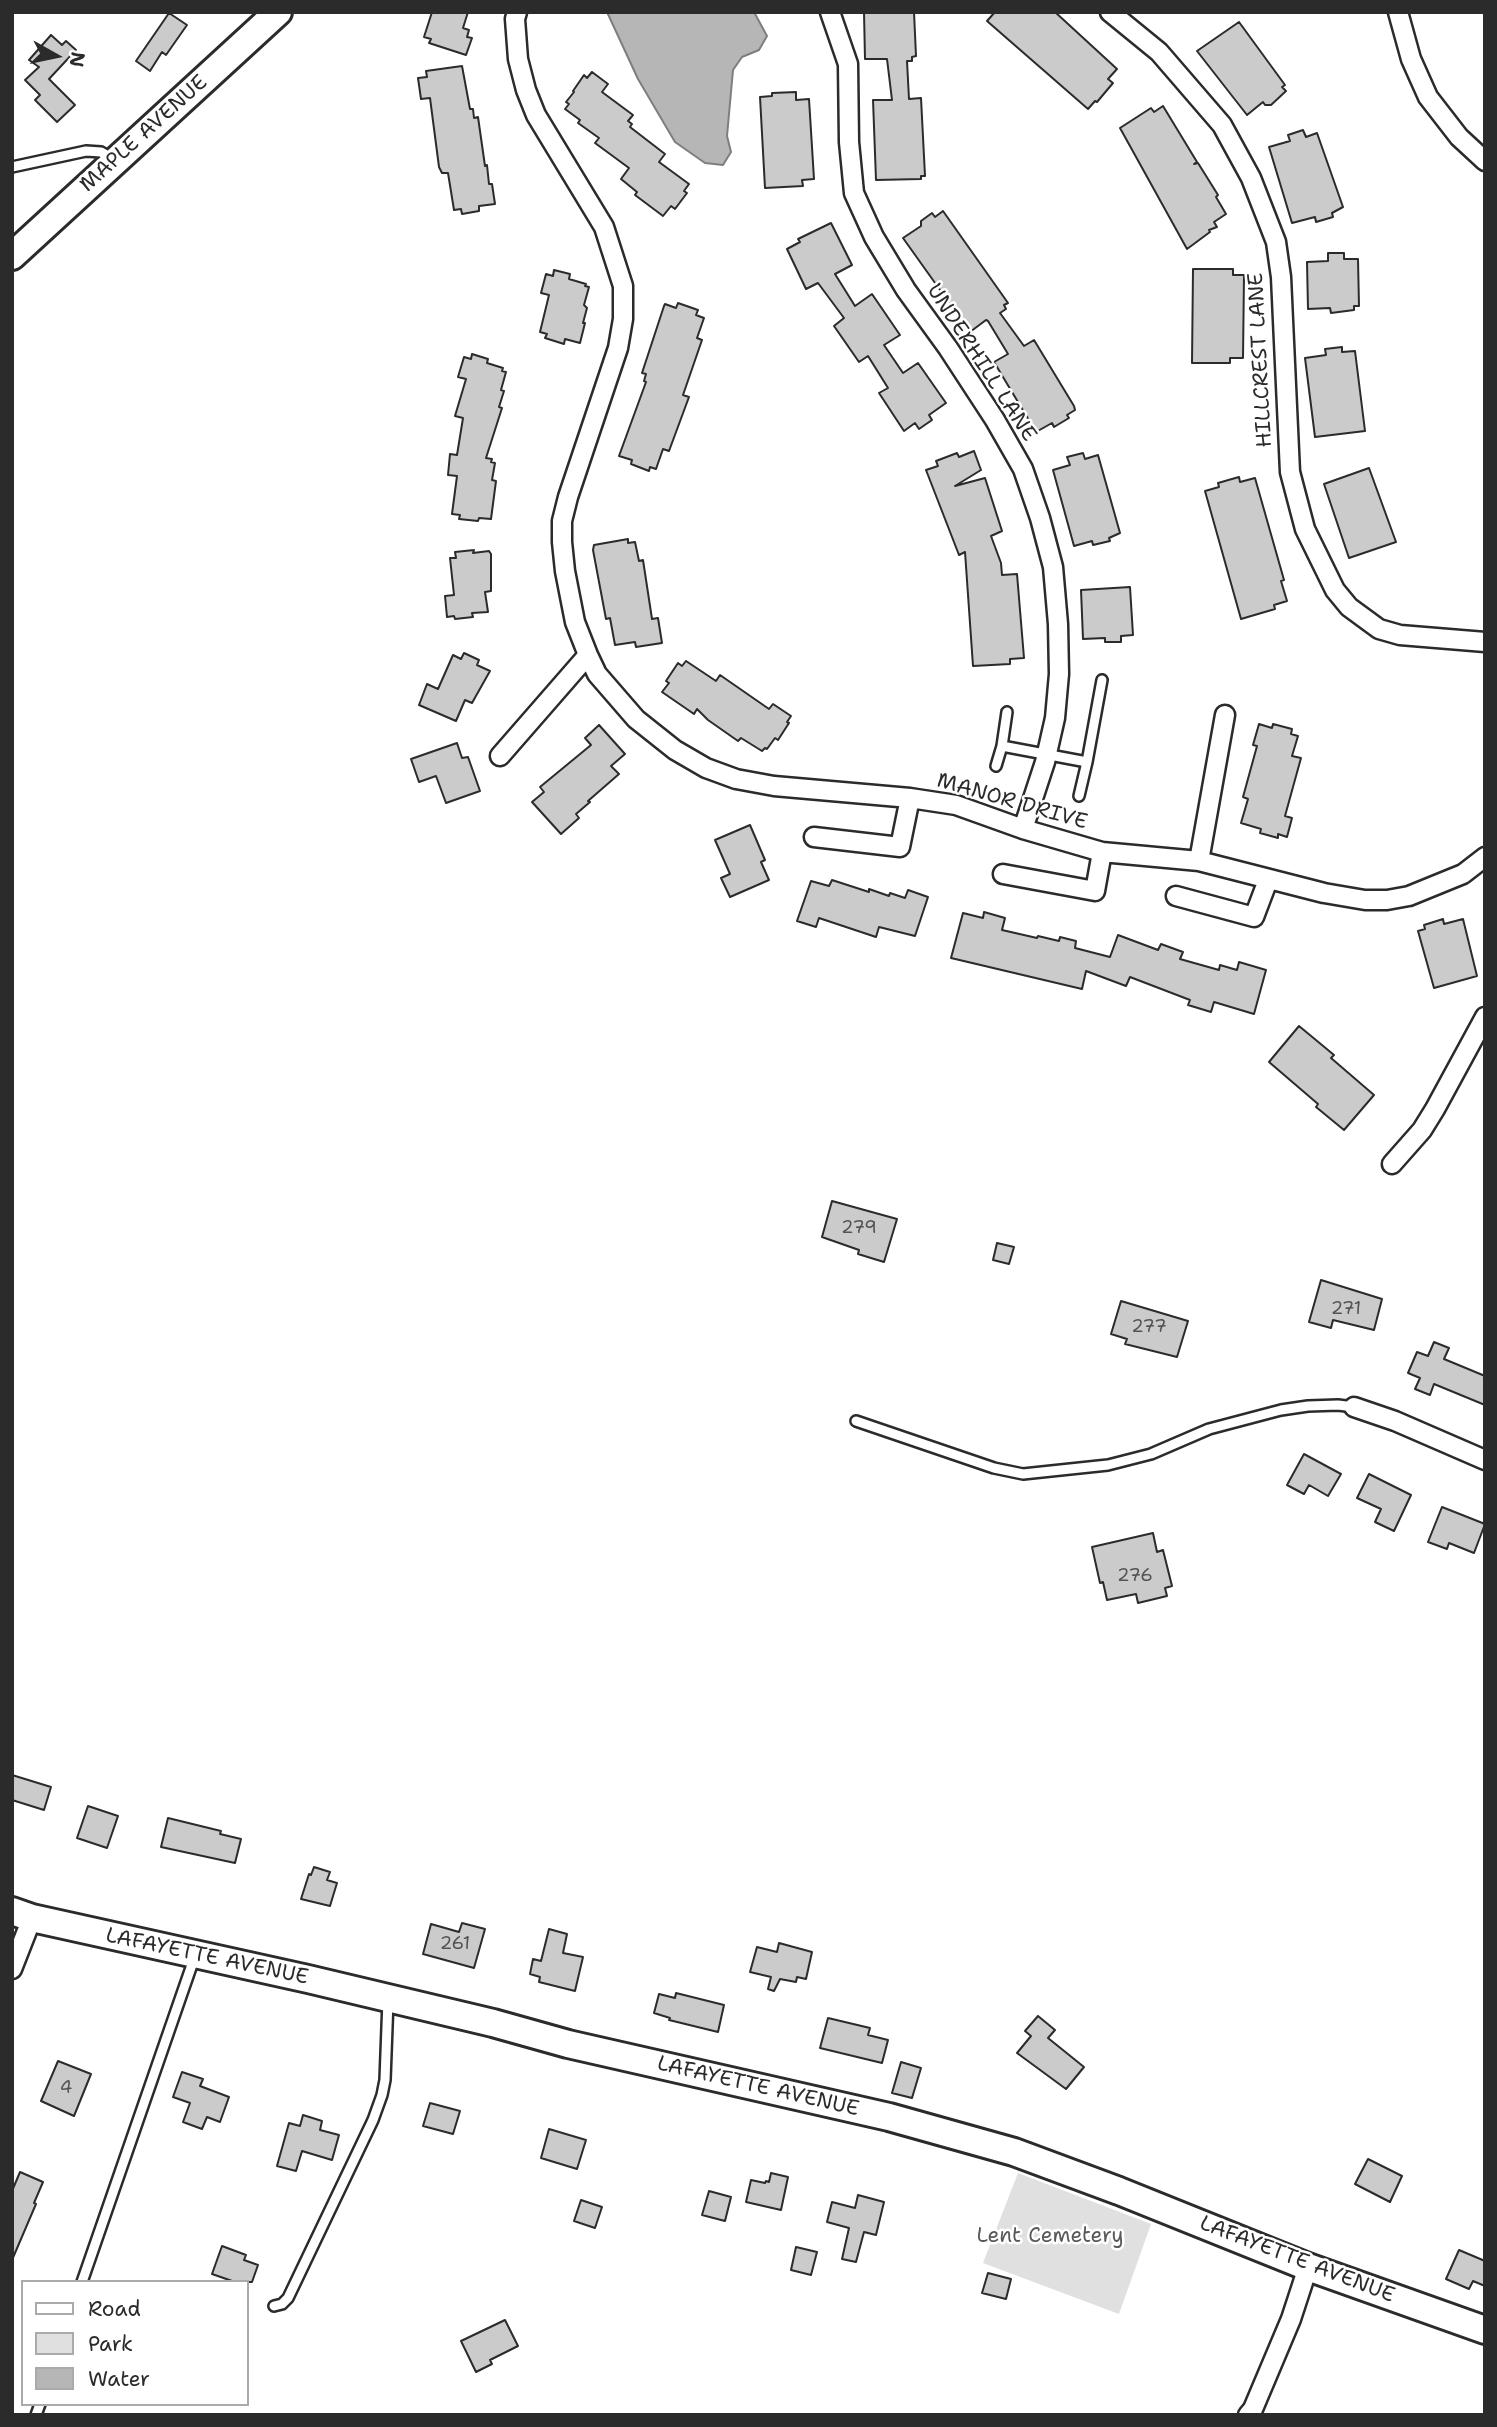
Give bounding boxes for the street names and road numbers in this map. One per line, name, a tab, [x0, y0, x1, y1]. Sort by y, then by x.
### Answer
street label: MAPLE AVENUE	[75, 70, 213, 198]
street label: HILLCREST LANE	[1244, 272, 1278, 448]
street label: UNDERHILL LANE	[921, 280, 1041, 446]
street label: MANOR DRIVE	[934, 768, 1090, 836]
street label: LAFAYETTE AVENUE	[103, 1923, 311, 1991]
street label: LAFAYETTE AVENUE	[655, 2051, 861, 2123]
street label: LAFAYETTE AVENUE	[1196, 2211, 1398, 2309]

